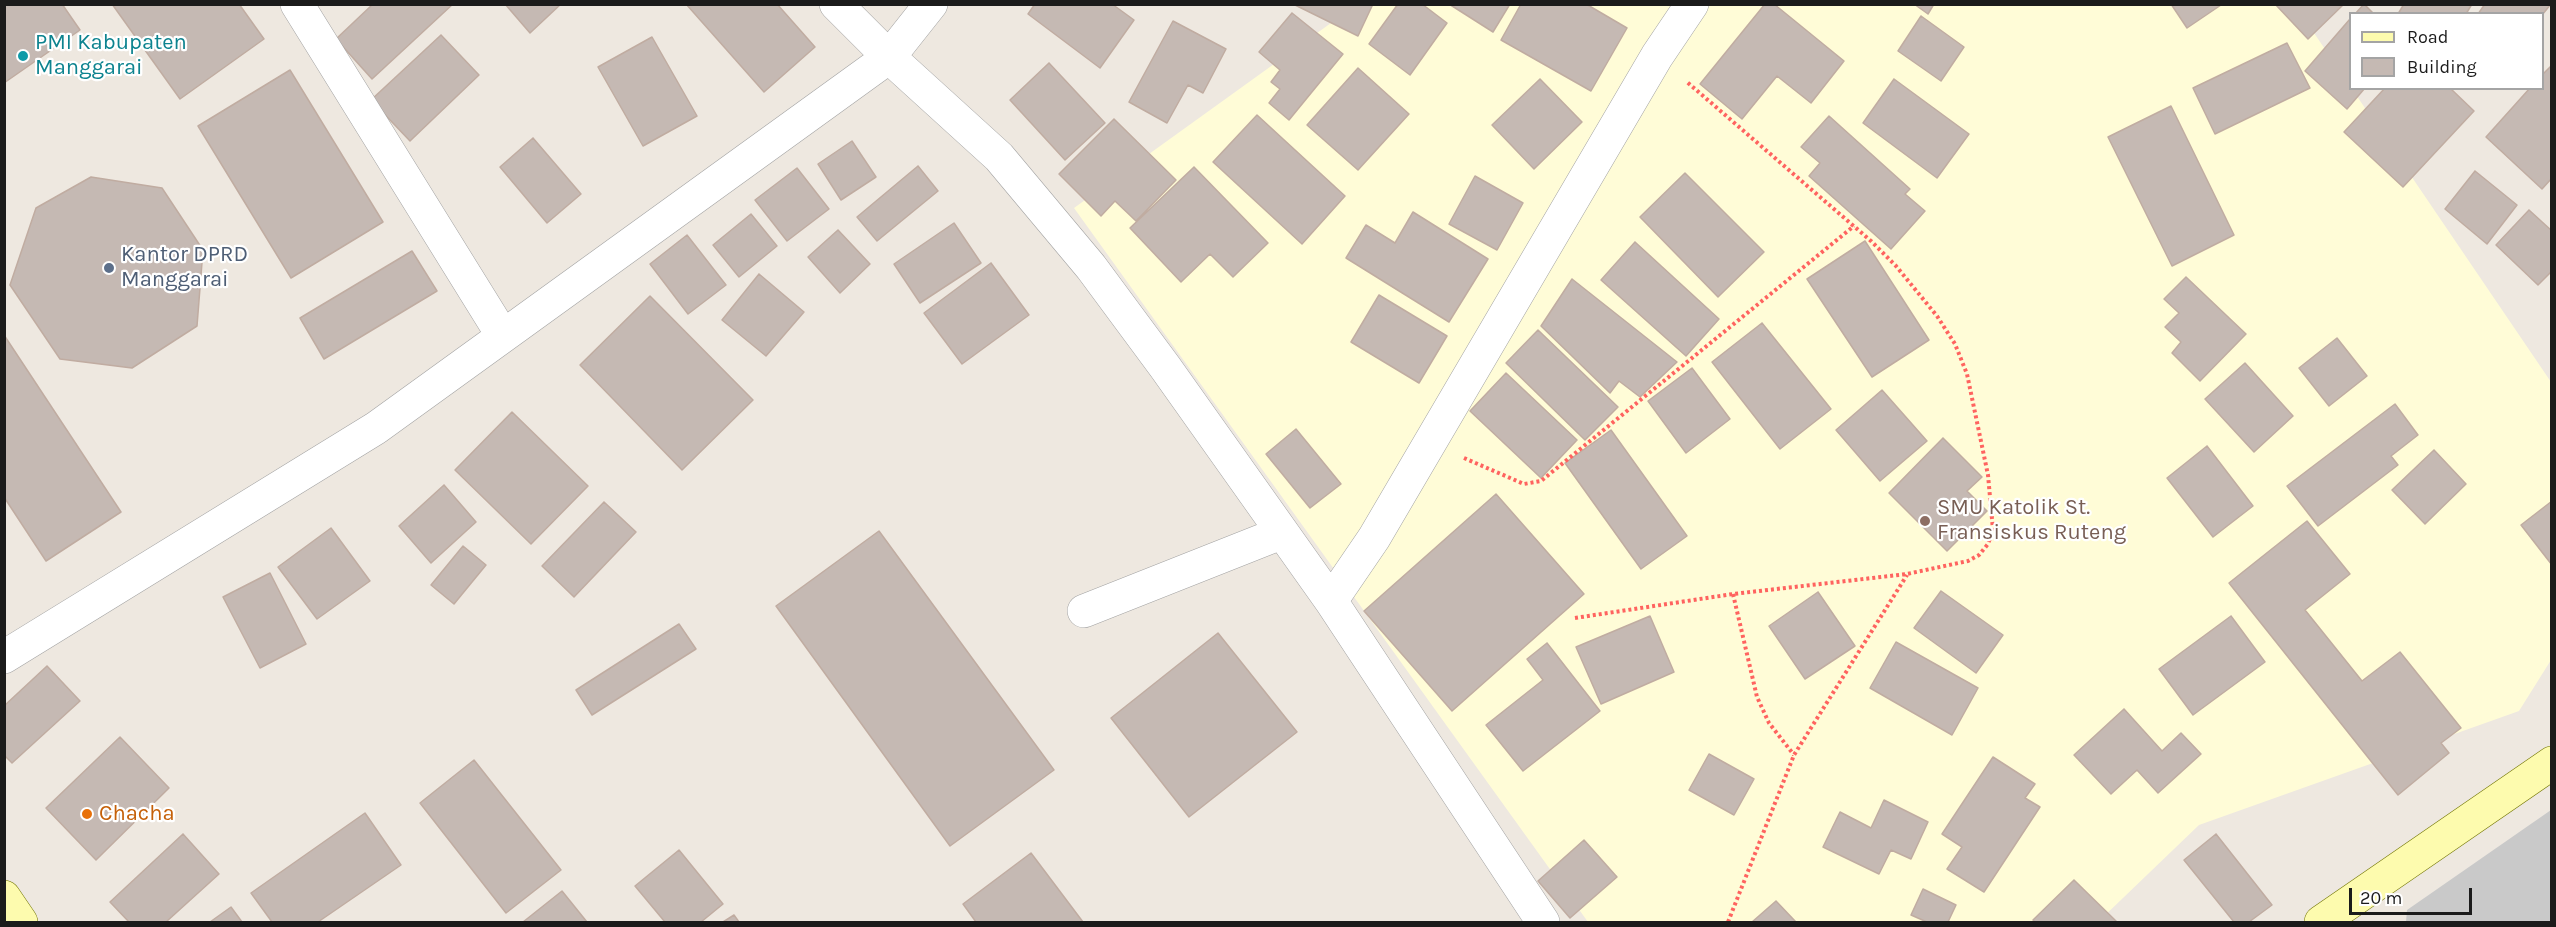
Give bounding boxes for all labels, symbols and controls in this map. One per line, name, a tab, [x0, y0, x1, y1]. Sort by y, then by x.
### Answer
legend	[2349, 12, 2544, 90]
text: Road	[2407, 26, 2448, 48]
place label: PMI Kabupaten Manggarai	[35, 30, 187, 82]
marker: PMI Kabupaten Manggarai	[16, 49, 30, 63]
text: Building	[2407, 56, 2477, 78]
place label: Kantor DPRD Manggarai	[121, 242, 248, 294]
marker: Kantor DPRD Manggarai	[102, 261, 116, 275]
place label: SMU Katolik St. Fransiskus Ruteng	[1937, 495, 2126, 546]
marker: SMU Katolik St. Fransiskus Ruteng	[1918, 514, 1932, 528]
place label: Chacha	[99, 801, 175, 827]
marker: Chacha	[80, 807, 94, 821]
scale bar	[2352, 876, 2475, 914]
text: 20 m	[2360, 887, 2402, 909]

